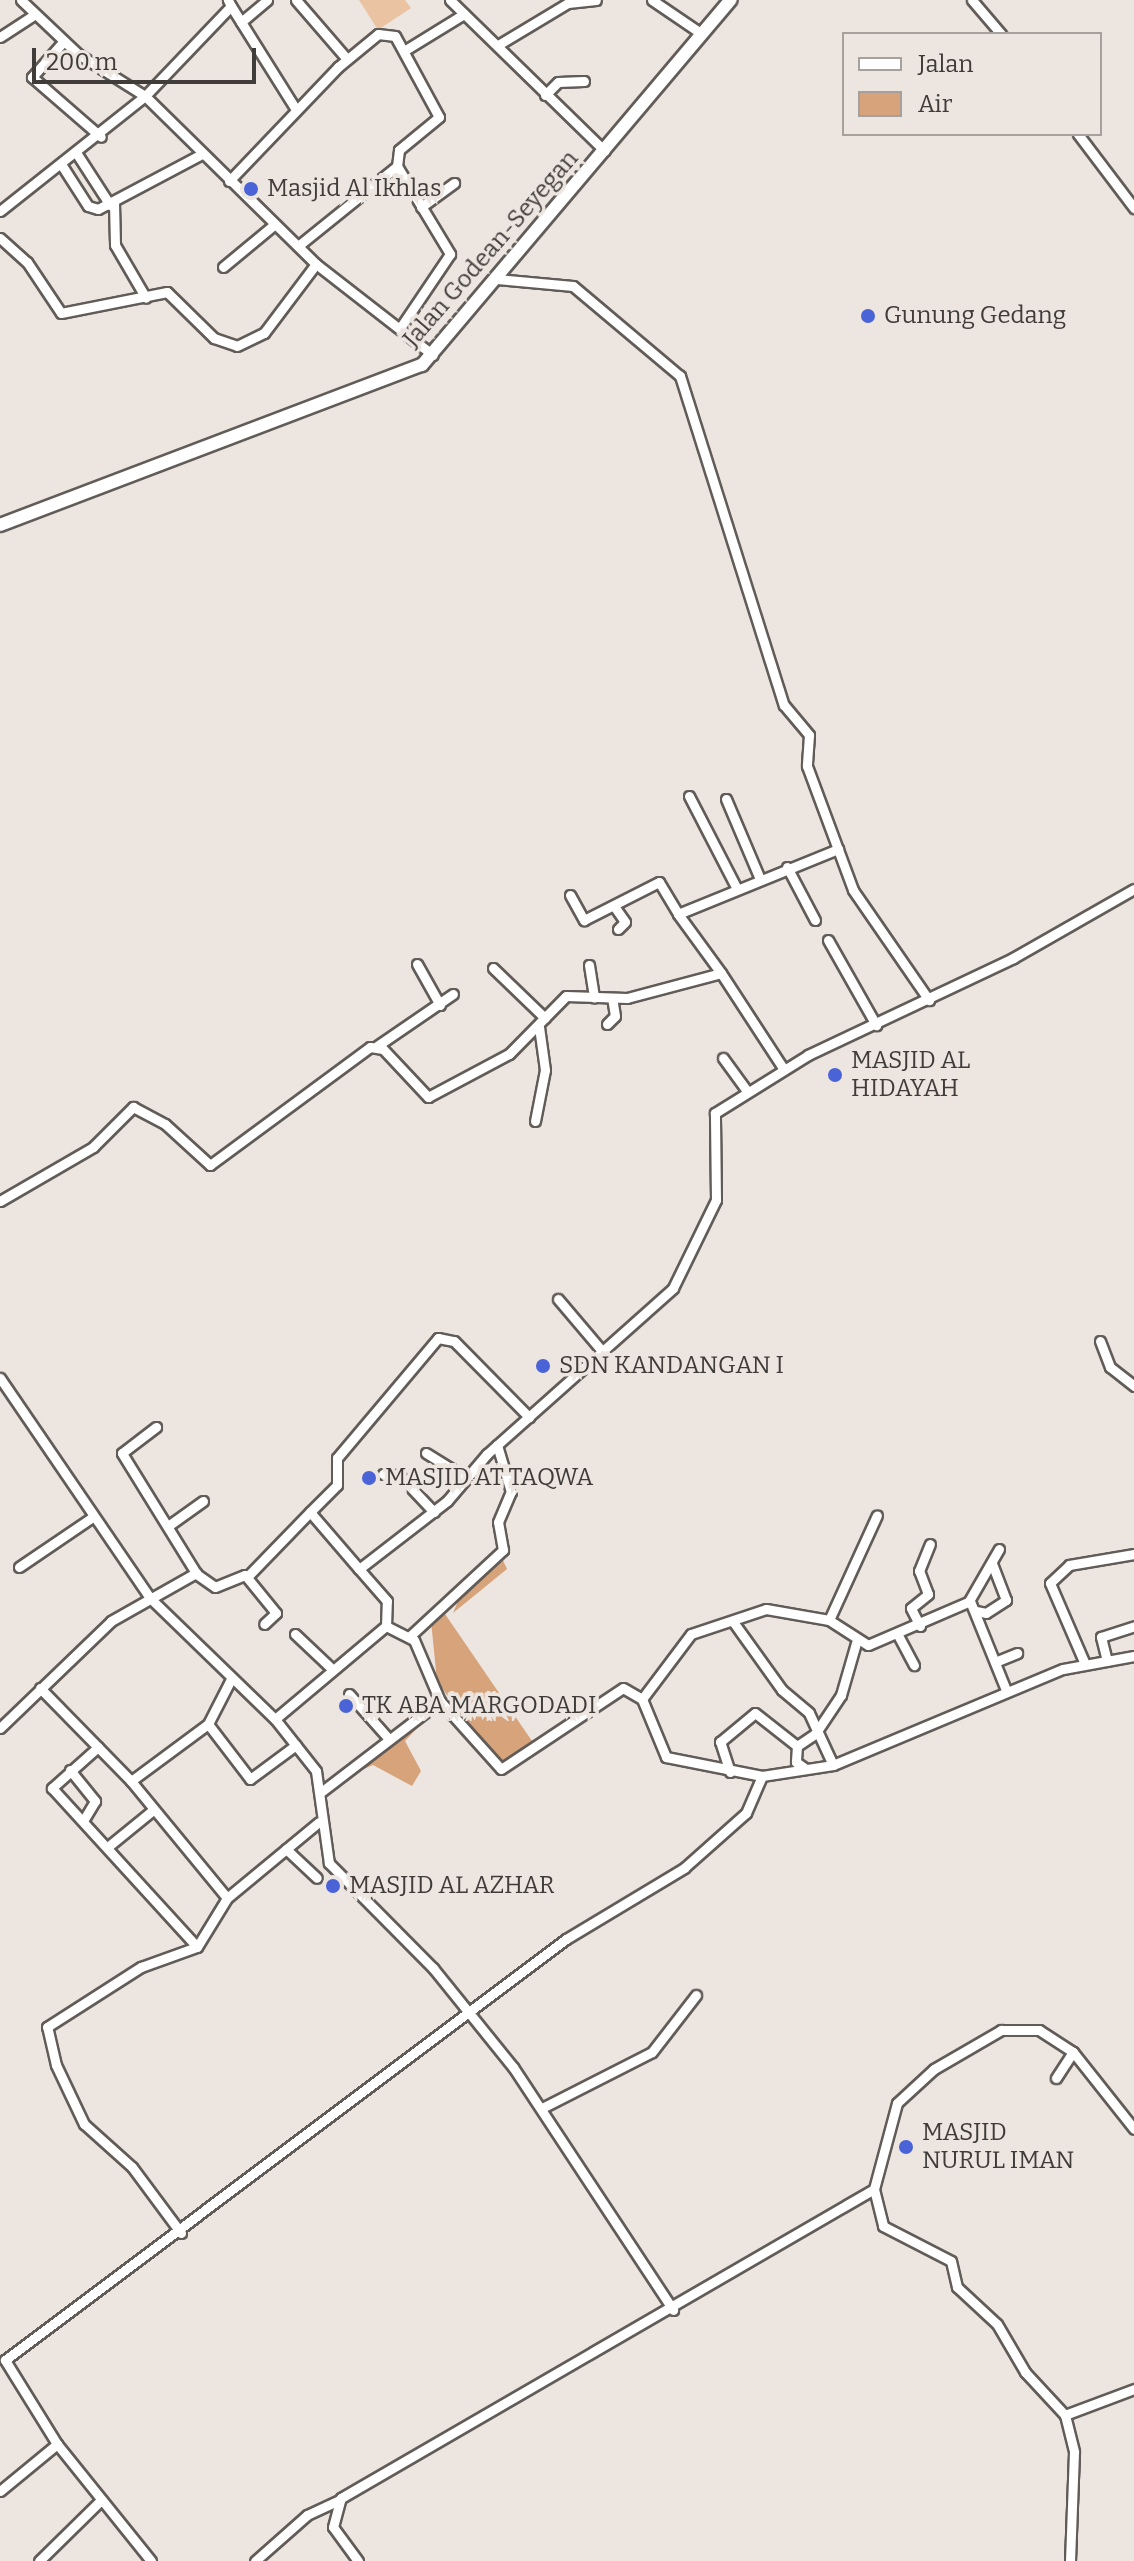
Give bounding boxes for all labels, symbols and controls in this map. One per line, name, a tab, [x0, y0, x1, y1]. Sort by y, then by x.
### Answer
scale bar	[36, 32, 260, 82]
legend	[842, 32, 1102, 136]
text: 200 m	[46, 48, 118, 76]
text: Jalan	[918, 50, 973, 78]
text: Air	[918, 90, 952, 118]
street label: Jalan Godean-Seyegan	[398, 145, 584, 353]
place label: Masjid Al Ikhlas	[267, 175, 441, 203]
marker: Masjid Al Ikhlas	[242, 180, 260, 198]
place label: Gunung Gedang	[884, 302, 1066, 330]
marker: Gunung Gedang	[859, 307, 877, 325]
place label: MASJID AL HIDAYAH	[851, 1047, 970, 1103]
marker: MASJID AL HIDAYAH	[826, 1066, 844, 1084]
place label: SDN KANDANGAN I	[559, 1352, 784, 1380]
marker: SDN KANDANGAN I	[534, 1357, 552, 1375]
place label: MASJID AT TAQWA	[385, 1464, 593, 1492]
marker: MASJID AT TAQWA	[360, 1469, 378, 1487]
place label: TK ABA MARGODADI	[362, 1692, 596, 1720]
marker: TK ABA MARGODADI	[337, 1697, 355, 1715]
place label: MASJID AL AZHAR	[349, 1872, 555, 1900]
marker: MASJID AL AZHAR	[324, 1877, 342, 1895]
place label: MASJID NURUL IMAN	[922, 2119, 1074, 2175]
marker: MASJID NURUL IMAN	[897, 2138, 915, 2156]

